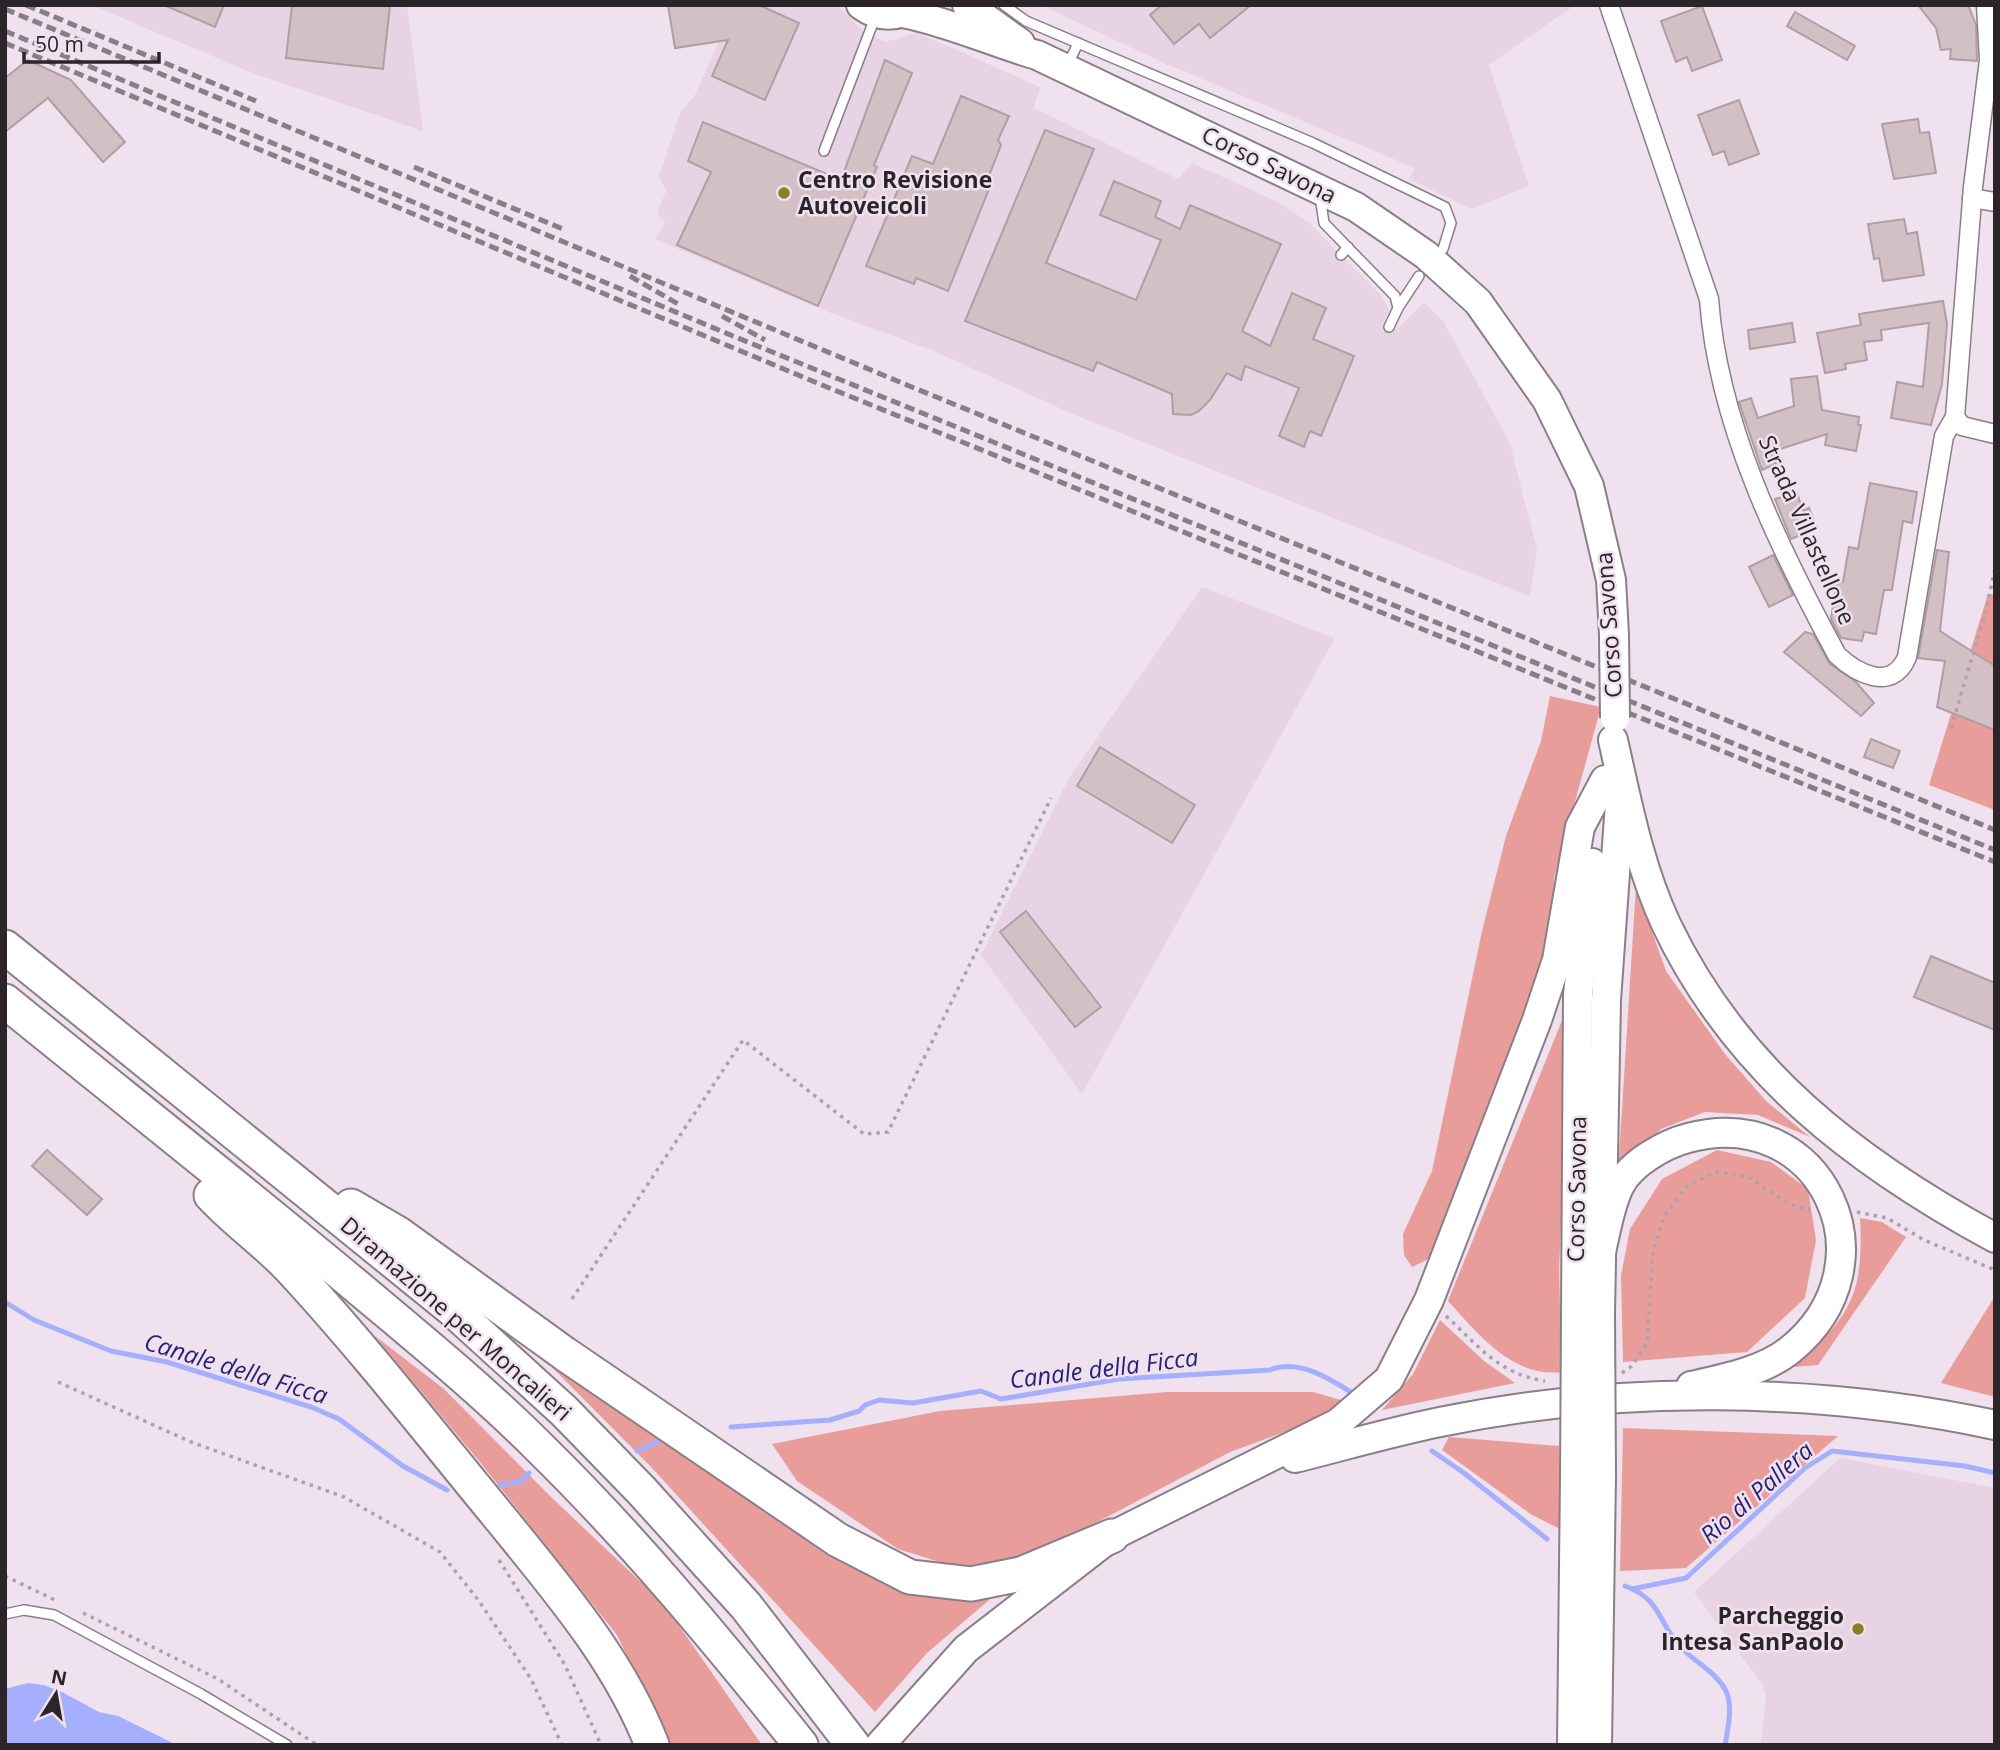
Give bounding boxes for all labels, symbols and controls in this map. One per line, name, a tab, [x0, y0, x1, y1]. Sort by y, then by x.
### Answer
scale bar	[24, 21, 159, 65]
text: 50 m	[35, 30, 84, 58]
street label: Corso Savona	[1197, 118, 1342, 211]
place label: Centro Revisione Autoveicoli	[798, 163, 992, 221]
marker: Centro Revisione Autoveicoli	[776, 185, 792, 201]
street label: Strada Villastellone	[1752, 430, 1864, 629]
street label: Corso Savona	[1587, 551, 1629, 699]
street label: Corso Savona	[1559, 1116, 1593, 1262]
street label: Diramazione per Moncalieri	[334, 1209, 579, 1428]
water label: Canale della Ficca	[141, 1324, 332, 1411]
water label: Canale della Ficca	[1008, 1340, 1200, 1395]
water label: Rio di Pallera	[1692, 1433, 1820, 1550]
place label: Parcheggio Intesa SanPaolo	[1661, 1599, 1844, 1657]
marker: Parcheggio Intesa SanPaolo	[1850, 1621, 1866, 1637]
north arrow	[21, 1659, 91, 1729]
text: N	[49, 1663, 69, 1692]

